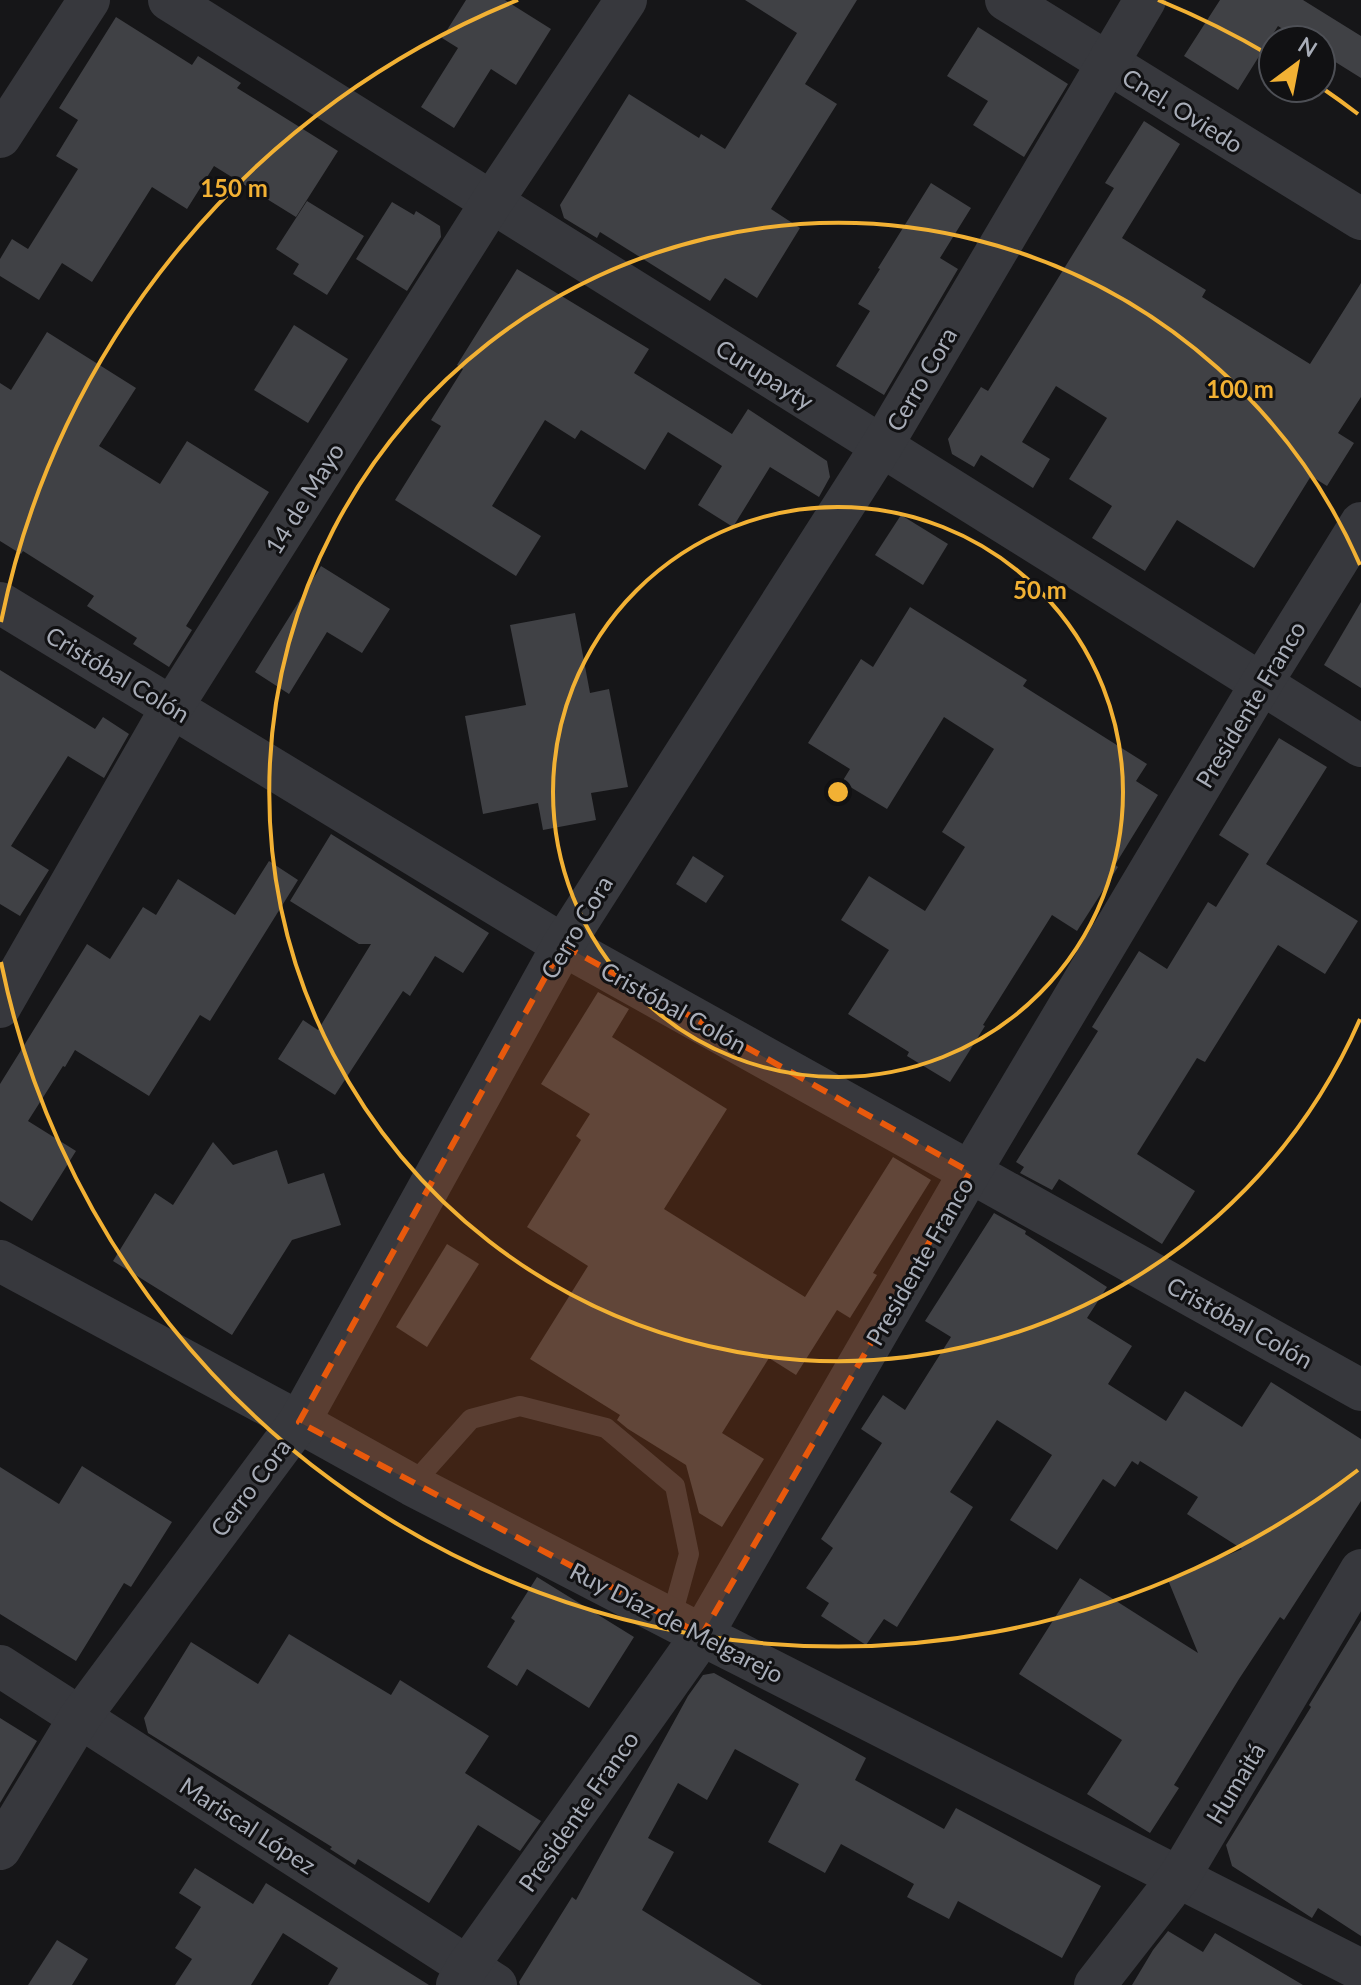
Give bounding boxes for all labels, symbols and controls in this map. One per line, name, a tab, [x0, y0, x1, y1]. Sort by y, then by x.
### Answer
north arrow	[1257, 24, 1337, 104]
text: N	[1294, 31, 1322, 63]
street label: Cnel. Oviedo	[1117, 62, 1249, 158]
text: 150 m	[200, 173, 268, 202]
street label: Cerro Cora	[880, 322, 962, 436]
street label: Curupayty	[711, 333, 820, 416]
text: 100 m	[1206, 374, 1274, 403]
street label: 14 de Mayo	[258, 437, 350, 559]
text: 50 m	[1013, 575, 1067, 604]
street label: Presidente Franco	[1189, 615, 1311, 793]
street label: Cristóbal Colón	[41, 620, 195, 728]
centre of rings	[824, 778, 852, 806]
street label: Cerro Cora	[534, 870, 618, 984]
street label: Cristóbal Colón	[596, 955, 752, 1059]
street label: Presidente Franco	[859, 1172, 979, 1350]
street label: Cristóbal Colón	[1162, 1270, 1318, 1374]
street label: Cerro Cora	[204, 1432, 296, 1542]
street label: Ruy Díaz de Melgarejo	[565, 1556, 789, 1688]
street label: Presidente Franco	[512, 1725, 644, 1897]
street label: Humaitá	[1200, 1737, 1270, 1829]
street label: Mariscal López	[175, 1770, 321, 1880]

